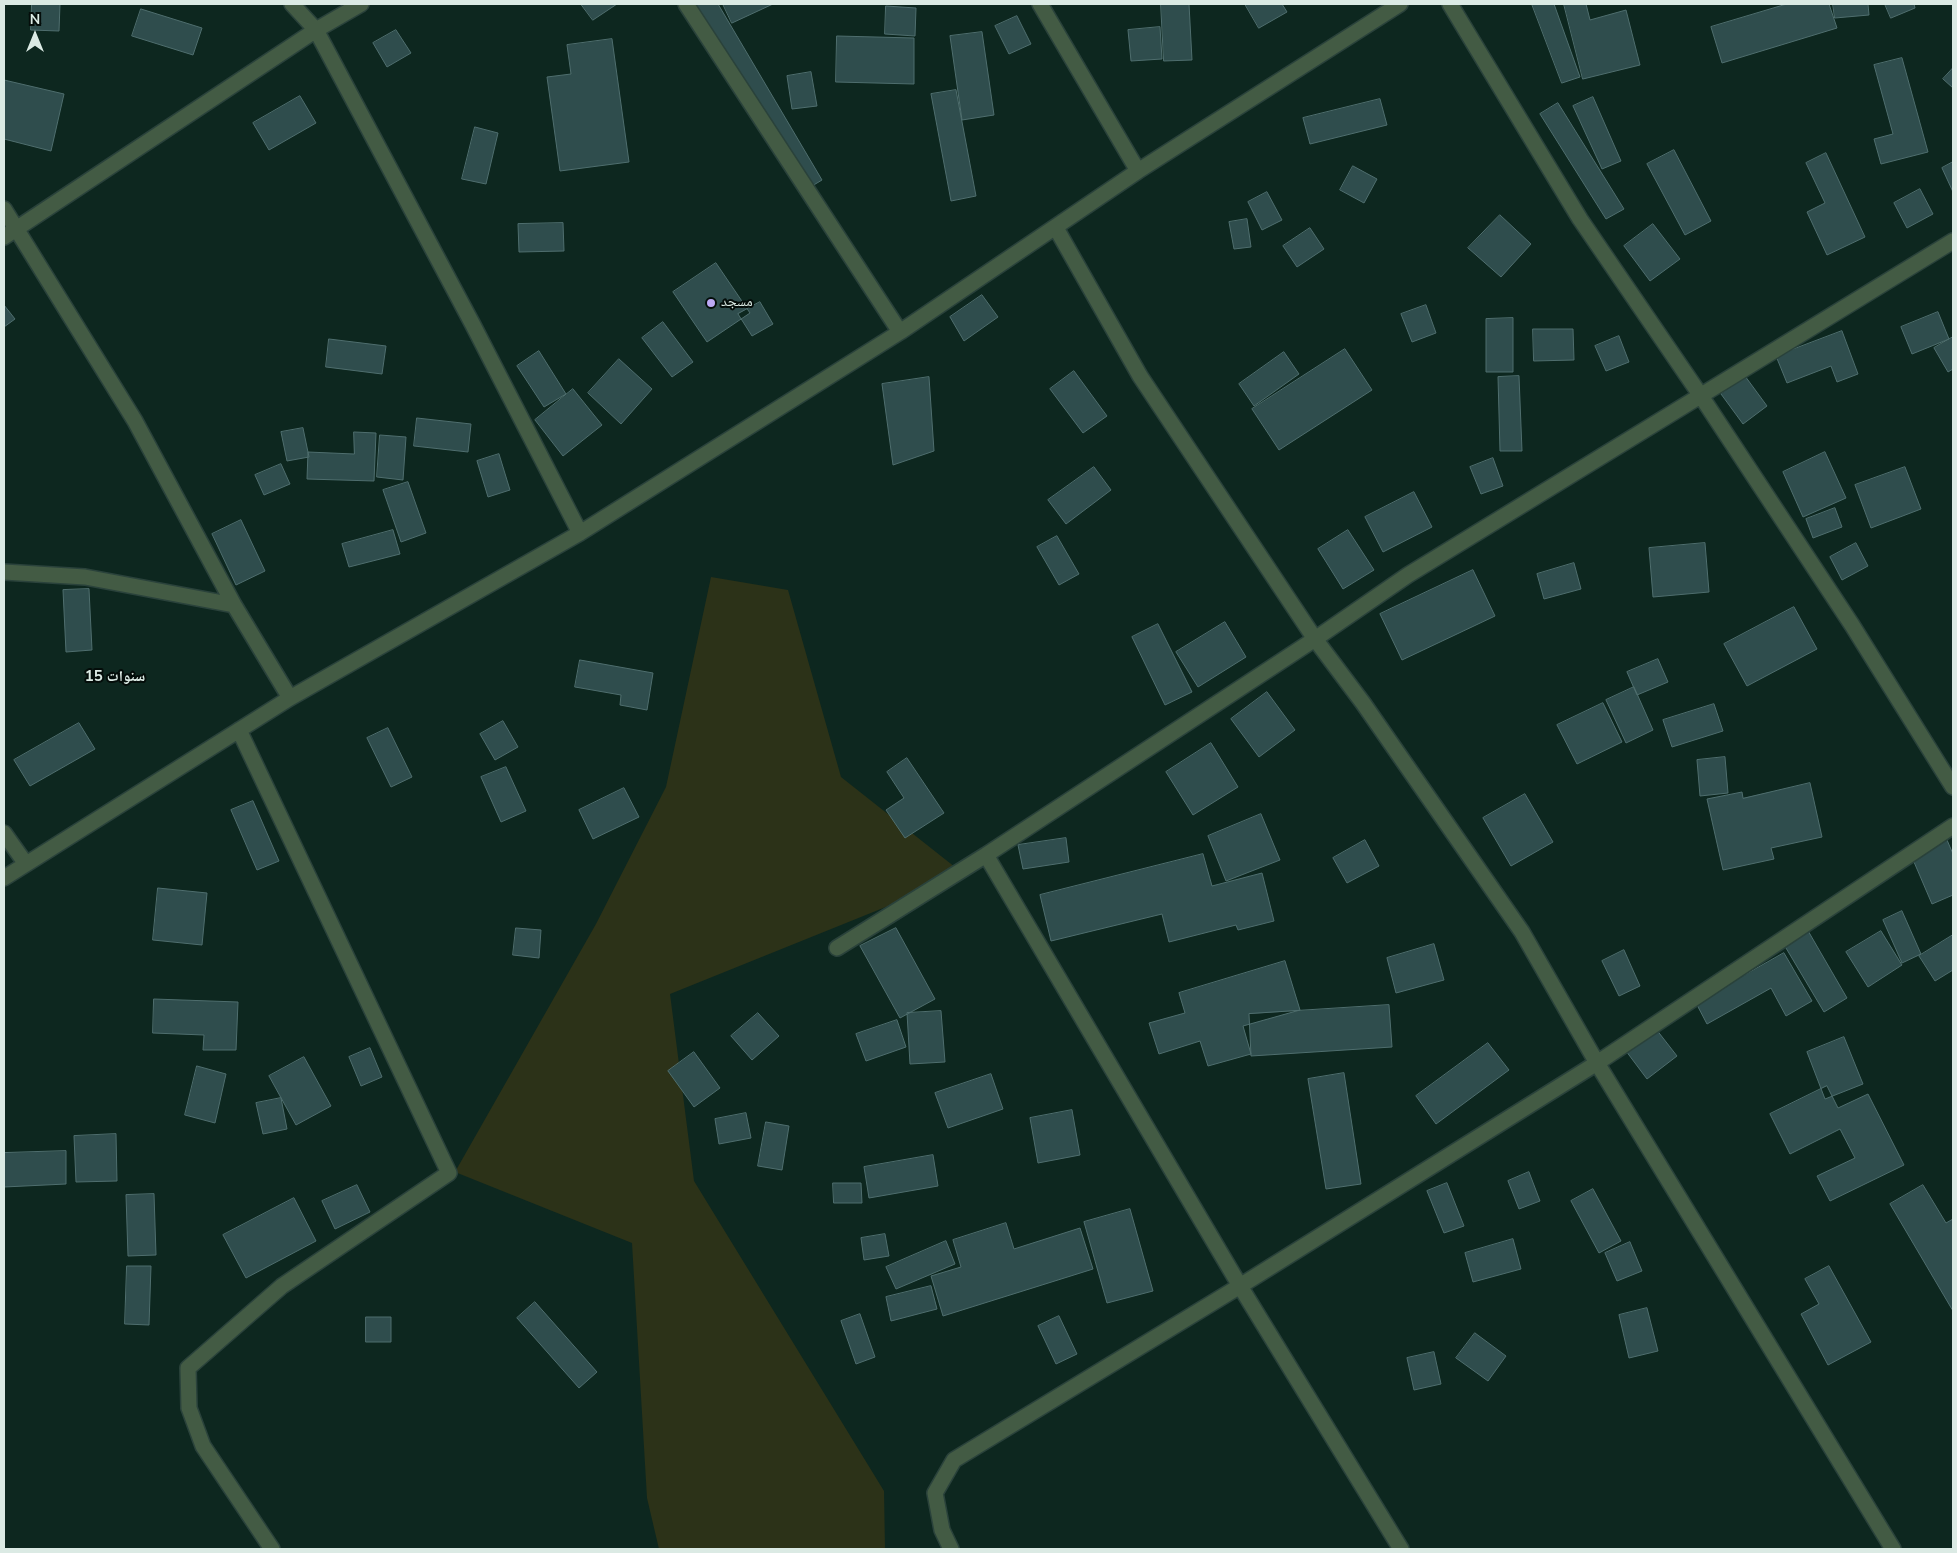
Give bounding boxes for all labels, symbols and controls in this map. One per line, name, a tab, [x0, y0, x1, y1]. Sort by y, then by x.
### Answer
north arrow	[10, 10, 60, 60]
text: N	[30, 10, 40, 29]
place label: مسجد	[721, 295, 753, 311]
marker: مسجد	[705, 297, 717, 309]
district label: 15 سنوات	[85, 668, 145, 686]

